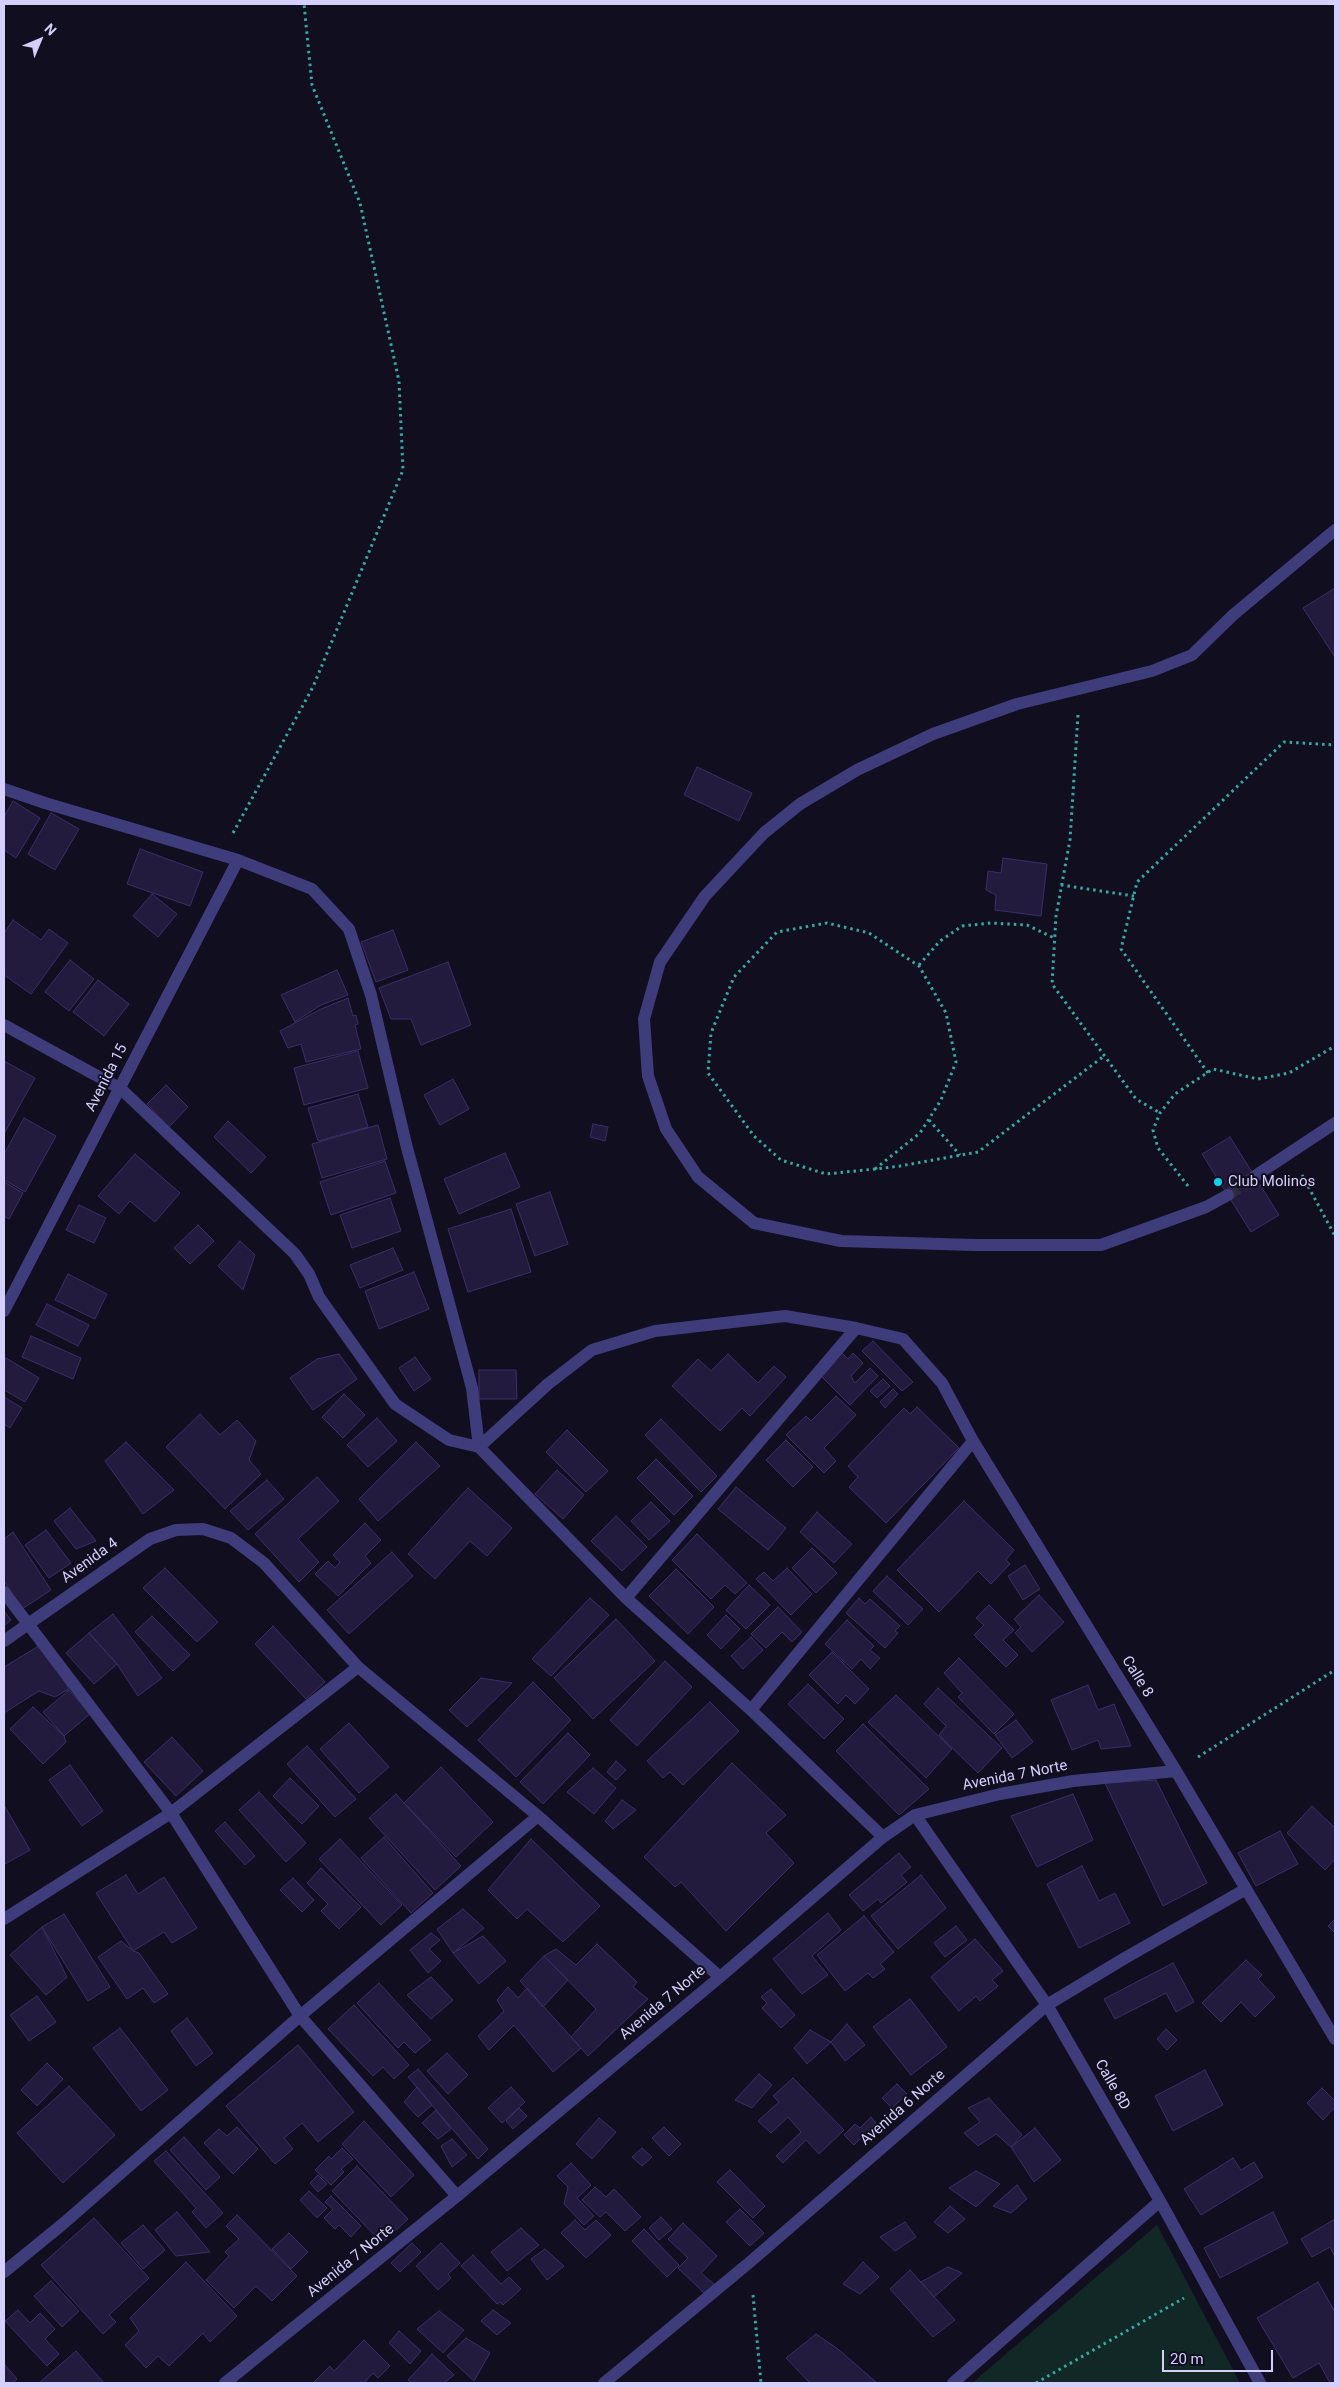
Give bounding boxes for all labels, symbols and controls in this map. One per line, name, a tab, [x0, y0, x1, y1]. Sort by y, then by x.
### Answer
north arrow	[15, 15, 65, 65]
text: N	[41, 20, 60, 39]
street label: Avenida 15	[82, 1041, 132, 1115]
place label: Club Molinos	[1228, 1173, 1315, 1191]
marker: Club Molinos	[1212, 1176, 1224, 1188]
street label: Avenida 4	[58, 1535, 122, 1587]
street label: Calle 8	[1117, 1653, 1157, 1701]
street label: Avenida 7 Norte	[961, 1757, 1069, 1795]
street label: Avenida 7 Norte	[616, 1962, 710, 2044]
street label: Calle 8D	[1090, 2057, 1134, 2113]
street label: Avenida 6 Norte	[857, 2066, 949, 2150]
street label: Avenida 7 Norte	[304, 2220, 398, 2302]
scale bar	[1164, 2340, 1275, 2372]
text: 20 m	[1170, 2350, 1204, 2368]

